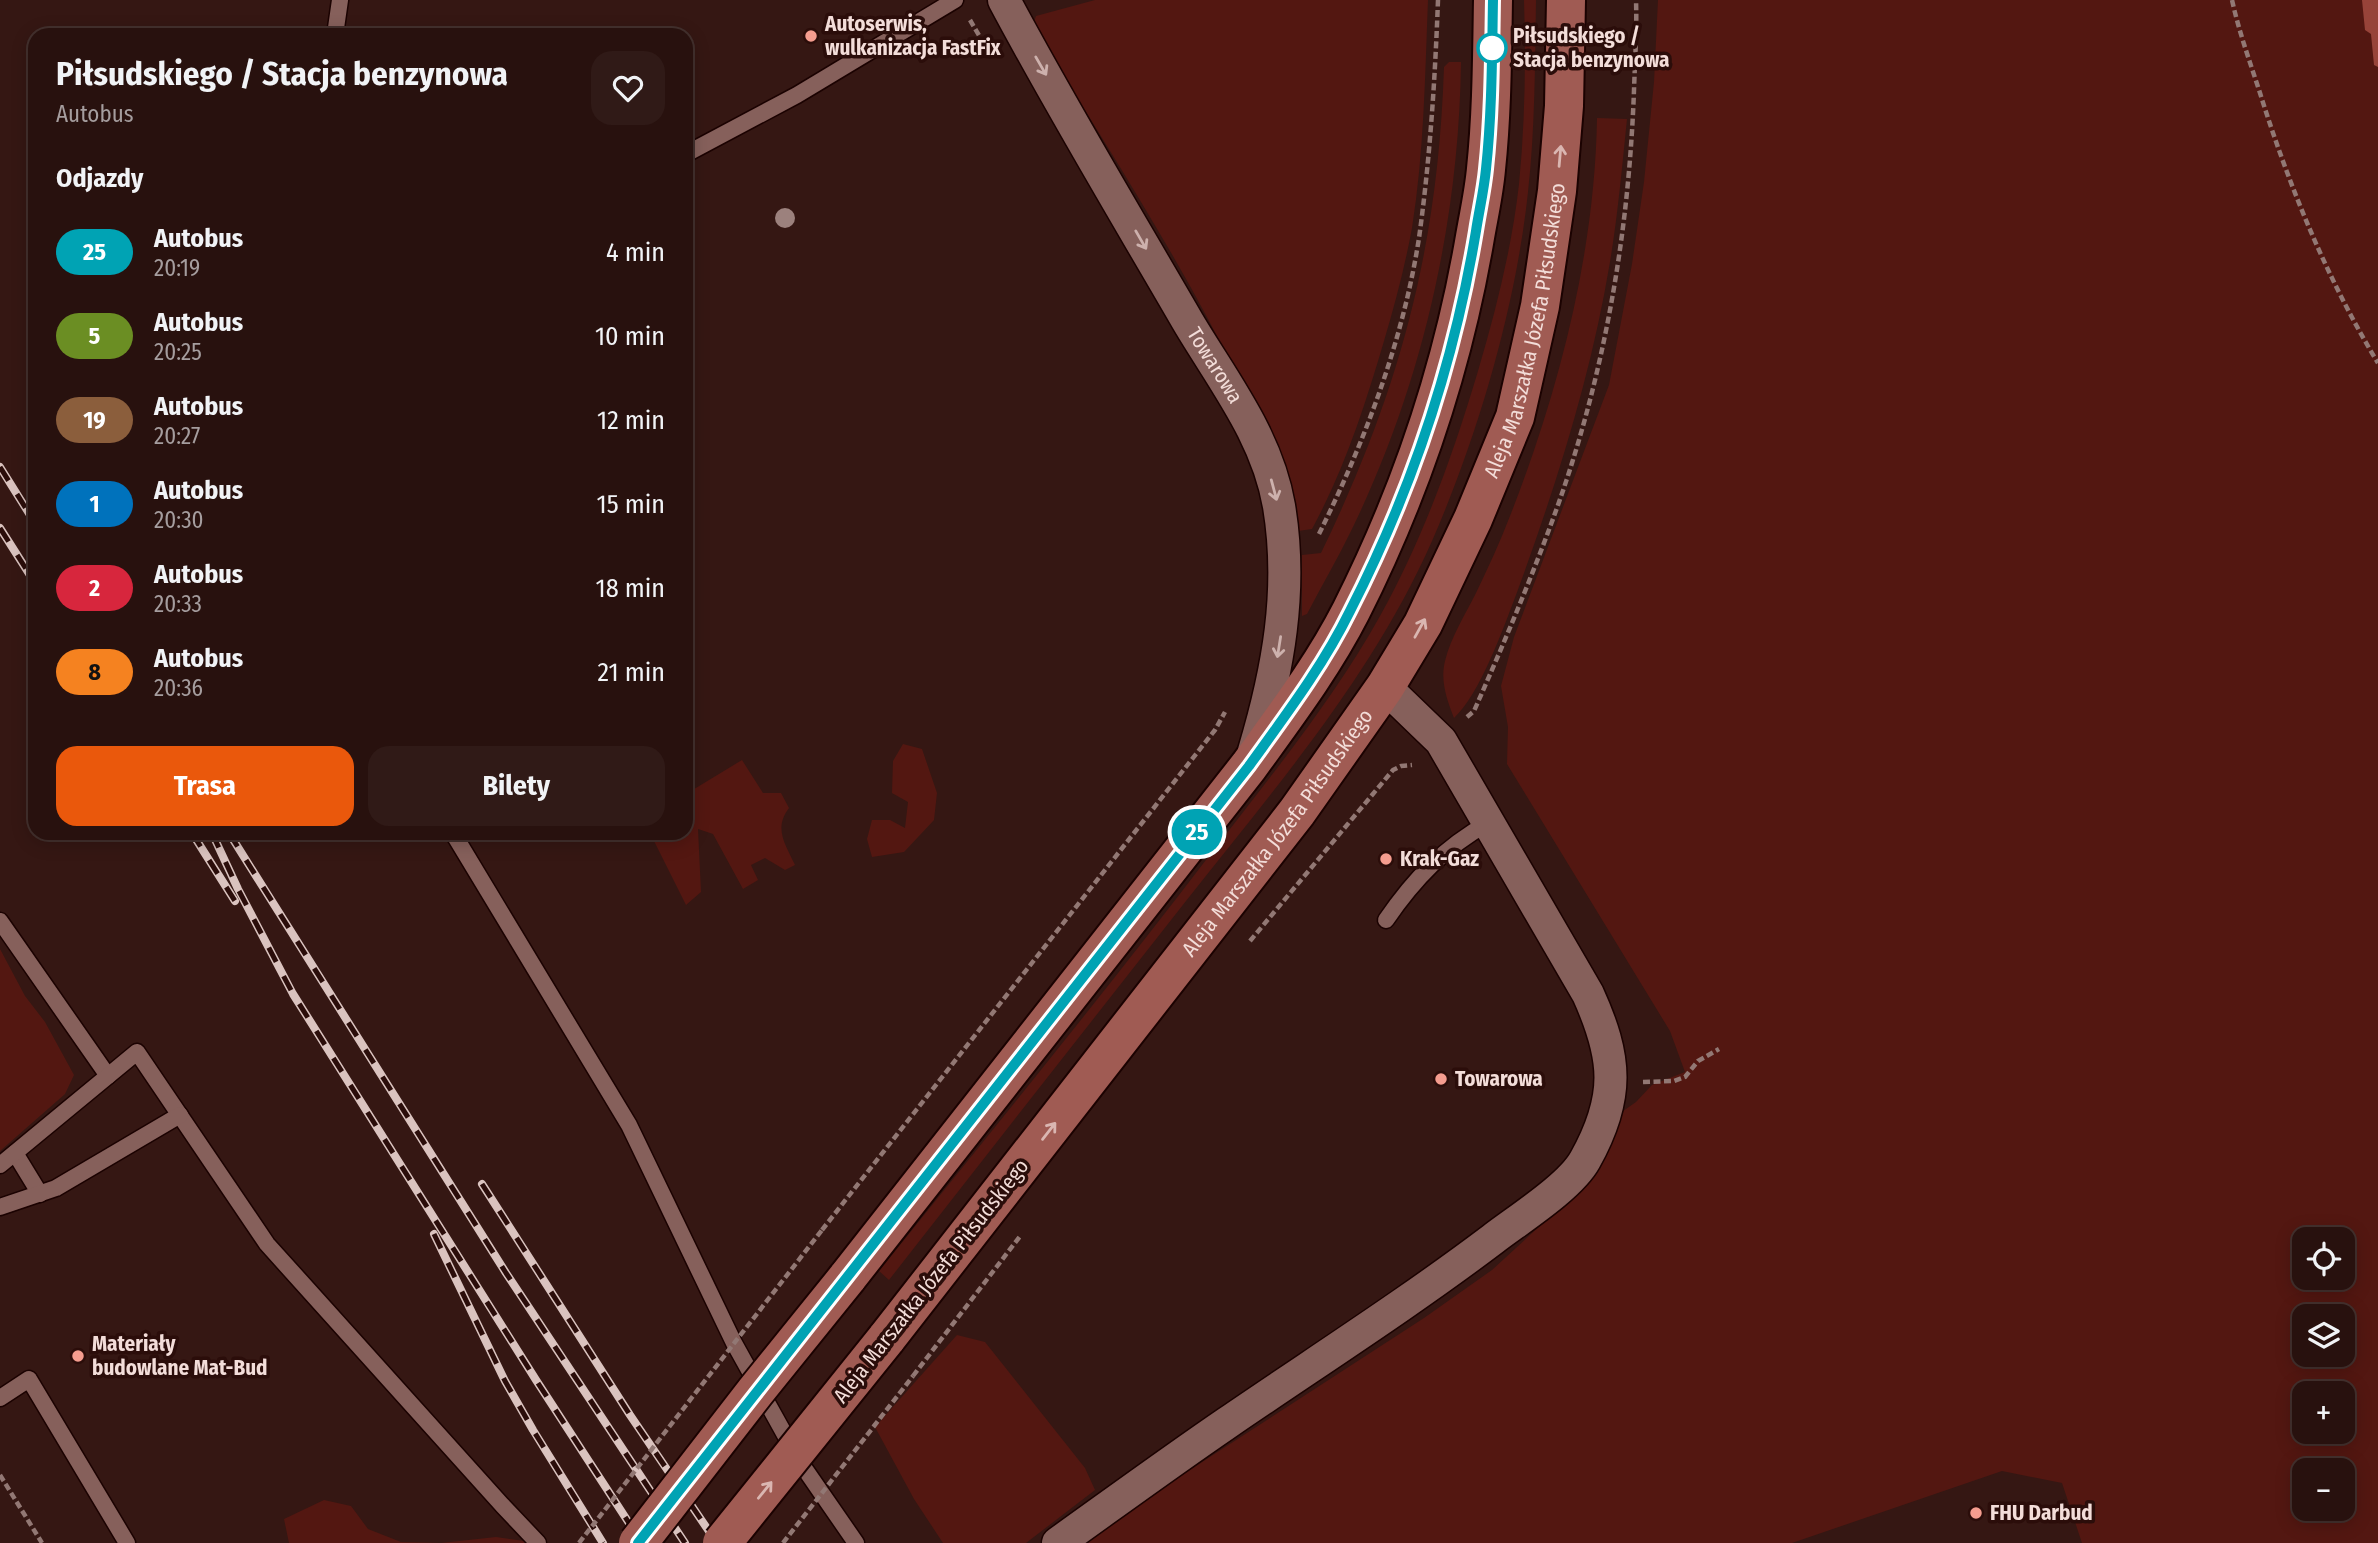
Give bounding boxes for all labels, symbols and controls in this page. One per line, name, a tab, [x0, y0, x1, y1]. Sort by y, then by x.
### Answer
place label: Autoserwis, wulkanizacja FastFix	[824, 11, 1002, 61]
place label: Piłsudskiego / Stacja benzynowa	[1513, 23, 1670, 73]
marker: Autoserwis, wulkanizacja FastFix	[803, 28, 819, 44]
marker: Piłsudskiego / Stacja benzynowa	[1477, 33, 1507, 63]
button: heart	[591, 51, 665, 125]
text: Piłsudskiego / Stacja benzynowa	[56, 54, 508, 94]
one-way arrow	[1034, 55, 1048, 75]
text: Autobus	[56, 100, 134, 128]
one-way arrow	[1554, 145, 1567, 168]
text: Odjazdy	[56, 163, 143, 194]
street label: Aleja Marszałka Józefa Piłsudskiego	[1478, 182, 1571, 482]
text: Autobus	[154, 223, 243, 254]
one-way arrow	[1134, 230, 1148, 250]
text: 4 min	[606, 237, 665, 268]
text: 25	[83, 238, 106, 266]
text: 20:19	[154, 254, 200, 282]
text: Autobus	[154, 307, 243, 338]
text: 10 min	[595, 321, 665, 352]
text: 5	[89, 322, 100, 350]
street label: Towarowa	[1181, 323, 1249, 408]
text: 20:25	[154, 338, 202, 366]
text: Autobus	[154, 391, 243, 422]
text: 12 min	[597, 405, 665, 436]
text: 19	[83, 406, 106, 434]
text: 20:27	[154, 422, 200, 450]
text: Autobus	[154, 475, 243, 506]
one-way arrow	[1269, 478, 1282, 500]
text: 15 min	[597, 489, 665, 520]
text: 1	[89, 490, 100, 518]
text: 20:30	[154, 506, 204, 534]
text: Autobus	[154, 559, 243, 590]
text: 18 min	[596, 573, 665, 604]
text: 2	[89, 574, 100, 602]
text: 20:33	[154, 590, 202, 618]
one-way arrow	[1413, 619, 1427, 639]
one-way arrow	[1272, 635, 1285, 657]
text: Autobus	[154, 643, 243, 674]
text: 21 min	[598, 657, 665, 688]
text: 8	[88, 658, 101, 686]
text: 20:36	[154, 674, 203, 702]
street label: Aleja Marszałka Józefa Piłsudskiego	[1176, 704, 1378, 962]
button: Trasa	[56, 746, 354, 826]
button: Bilety	[368, 746, 665, 826]
line badge: 25	[1166, 809, 1228, 855]
text: 25	[1186, 818, 1208, 846]
place label: Krak-Gaz	[1400, 846, 1479, 872]
marker: Krak-Gaz	[1378, 851, 1394, 867]
place label: Towarowa	[1455, 1066, 1543, 1092]
marker: Towarowa	[1433, 1071, 1449, 1087]
one-way arrow	[1041, 1122, 1056, 1140]
street label: Aleja Marszałka Józefa Piłsudskiego	[828, 1154, 1034, 1408]
map controls	[2292, 1227, 2355, 1521]
button: locate	[2292, 1227, 2355, 1290]
button: layers	[2292, 1304, 2355, 1367]
place label: Materiały budowlane Mat-Bud	[92, 1331, 268, 1381]
marker: Materiały budowlane Mat-Bud	[70, 1348, 86, 1364]
button: +	[2292, 1381, 2355, 1444]
button: −	[2292, 1458, 2355, 1521]
one-way arrow	[757, 1481, 773, 1499]
place label: FHU Darbud	[1990, 1500, 2093, 1526]
marker: FHU Darbud	[1968, 1505, 1984, 1521]

